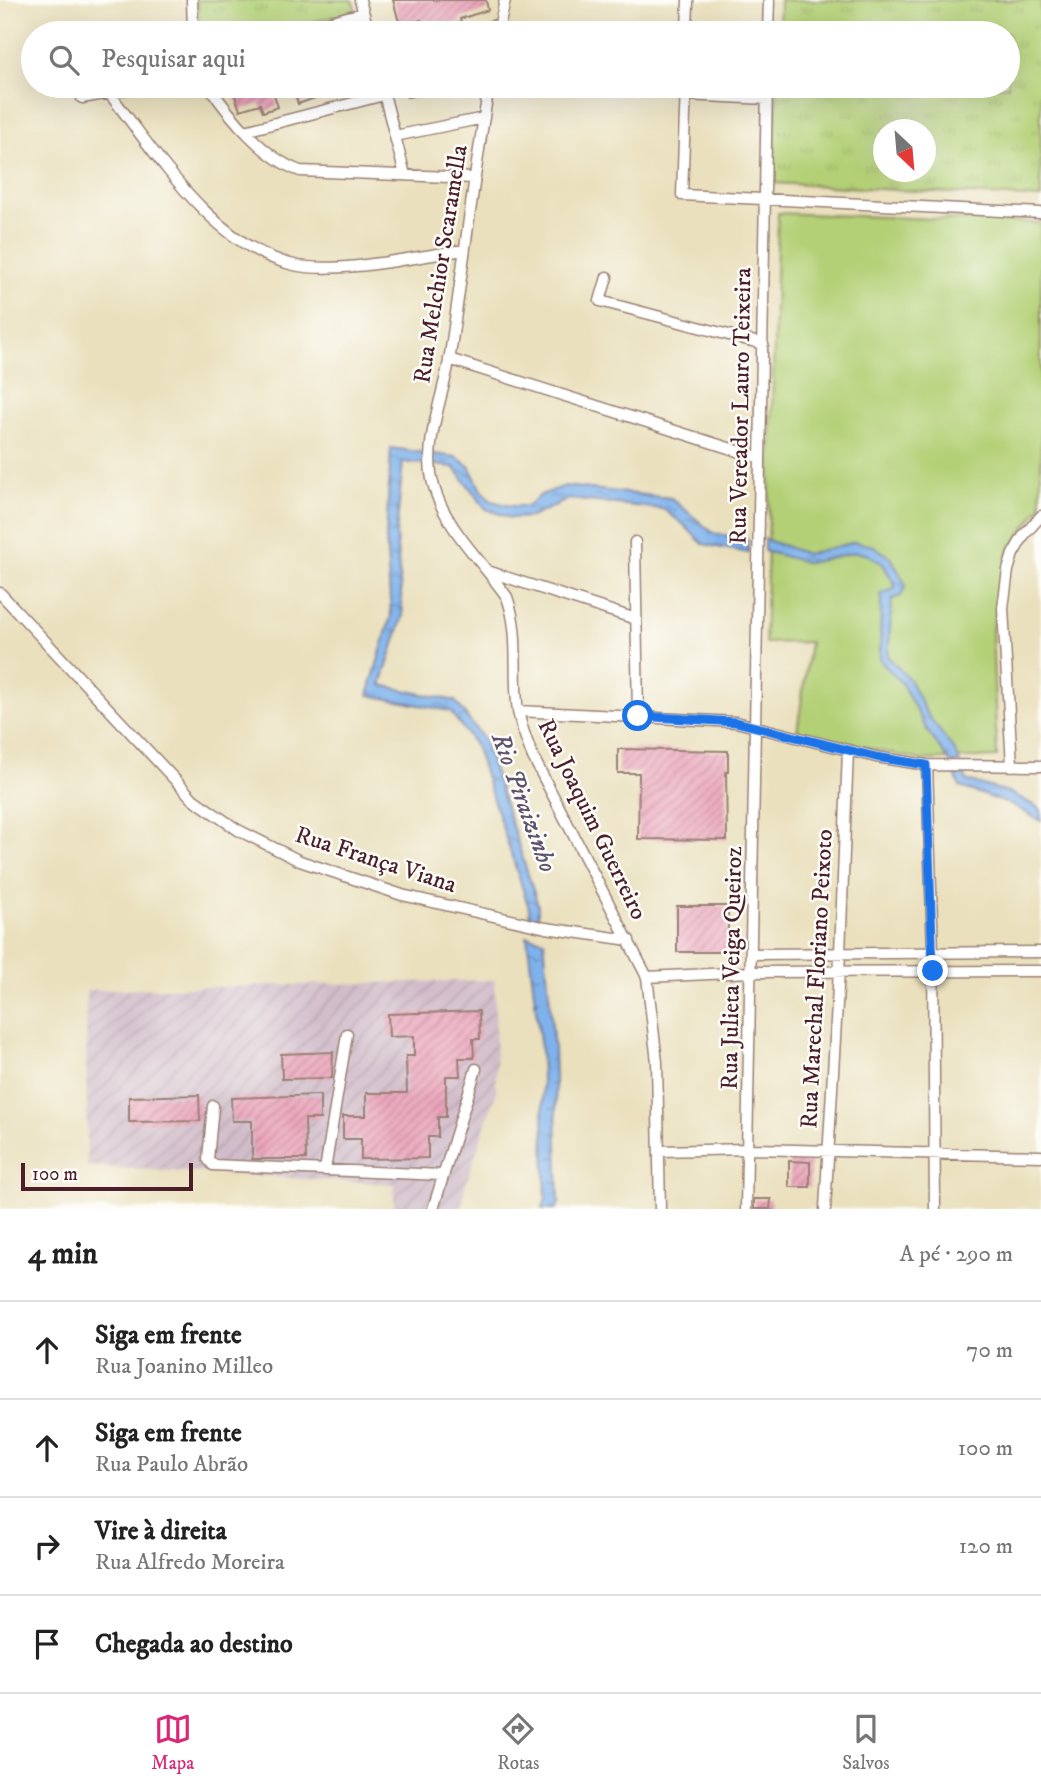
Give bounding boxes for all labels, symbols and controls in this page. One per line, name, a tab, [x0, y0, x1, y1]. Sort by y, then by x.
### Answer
search box	[21, 21, 1020, 98]
icon: search	[45, 41, 83, 79]
text: Pesquisar aqui	[101, 43, 245, 76]
north arrow	[873, 119, 936, 182]
street label: Rua Melchior Scaramella	[407, 142, 475, 386]
street label: Rua Vereador Lauro Teixeira	[724, 266, 758, 545]
route start	[622, 700, 653, 731]
street label: Rua Joaquim Guerreiro	[530, 714, 654, 925]
water label: Rio Piraizinho	[483, 727, 564, 877]
street label: Rua França Viana	[291, 820, 461, 900]
street label: Rua Marechal Floriano Peixoto	[794, 829, 840, 1130]
street label: Rua Julieta Veiga Queiroz	[715, 845, 749, 1090]
route end	[917, 955, 948, 986]
scale bar	[21, 1160, 192, 1192]
text: 100 m	[32, 1163, 78, 1186]
text: 4 min	[28, 1236, 98, 1273]
text: A pé · 290 m	[900, 1240, 1013, 1269]
text: Siga em frente	[95, 1319, 242, 1352]
icon: ahead	[28, 1331, 66, 1369]
text: 70 m	[966, 1336, 1013, 1365]
text: Rua Joanino Milleo	[95, 1352, 273, 1381]
text: Siga em frente	[95, 1417, 242, 1450]
icon: ahead	[28, 1429, 66, 1467]
text: 100 m	[958, 1434, 1013, 1463]
text: Rua Paulo Abrão	[95, 1450, 248, 1479]
text: Vire à direita	[95, 1515, 227, 1548]
icon: right	[28, 1527, 66, 1565]
text: 120 m	[959, 1532, 1013, 1561]
text: Rua Alfredo Moreira	[95, 1548, 285, 1577]
icon: arrive	[28, 1625, 66, 1663]
text: Chegada ao destino	[95, 1628, 293, 1661]
tab: Mapa	[151, 1710, 194, 1775]
tab: Rotas	[497, 1710, 539, 1775]
tab: Salvos	[842, 1710, 890, 1775]

